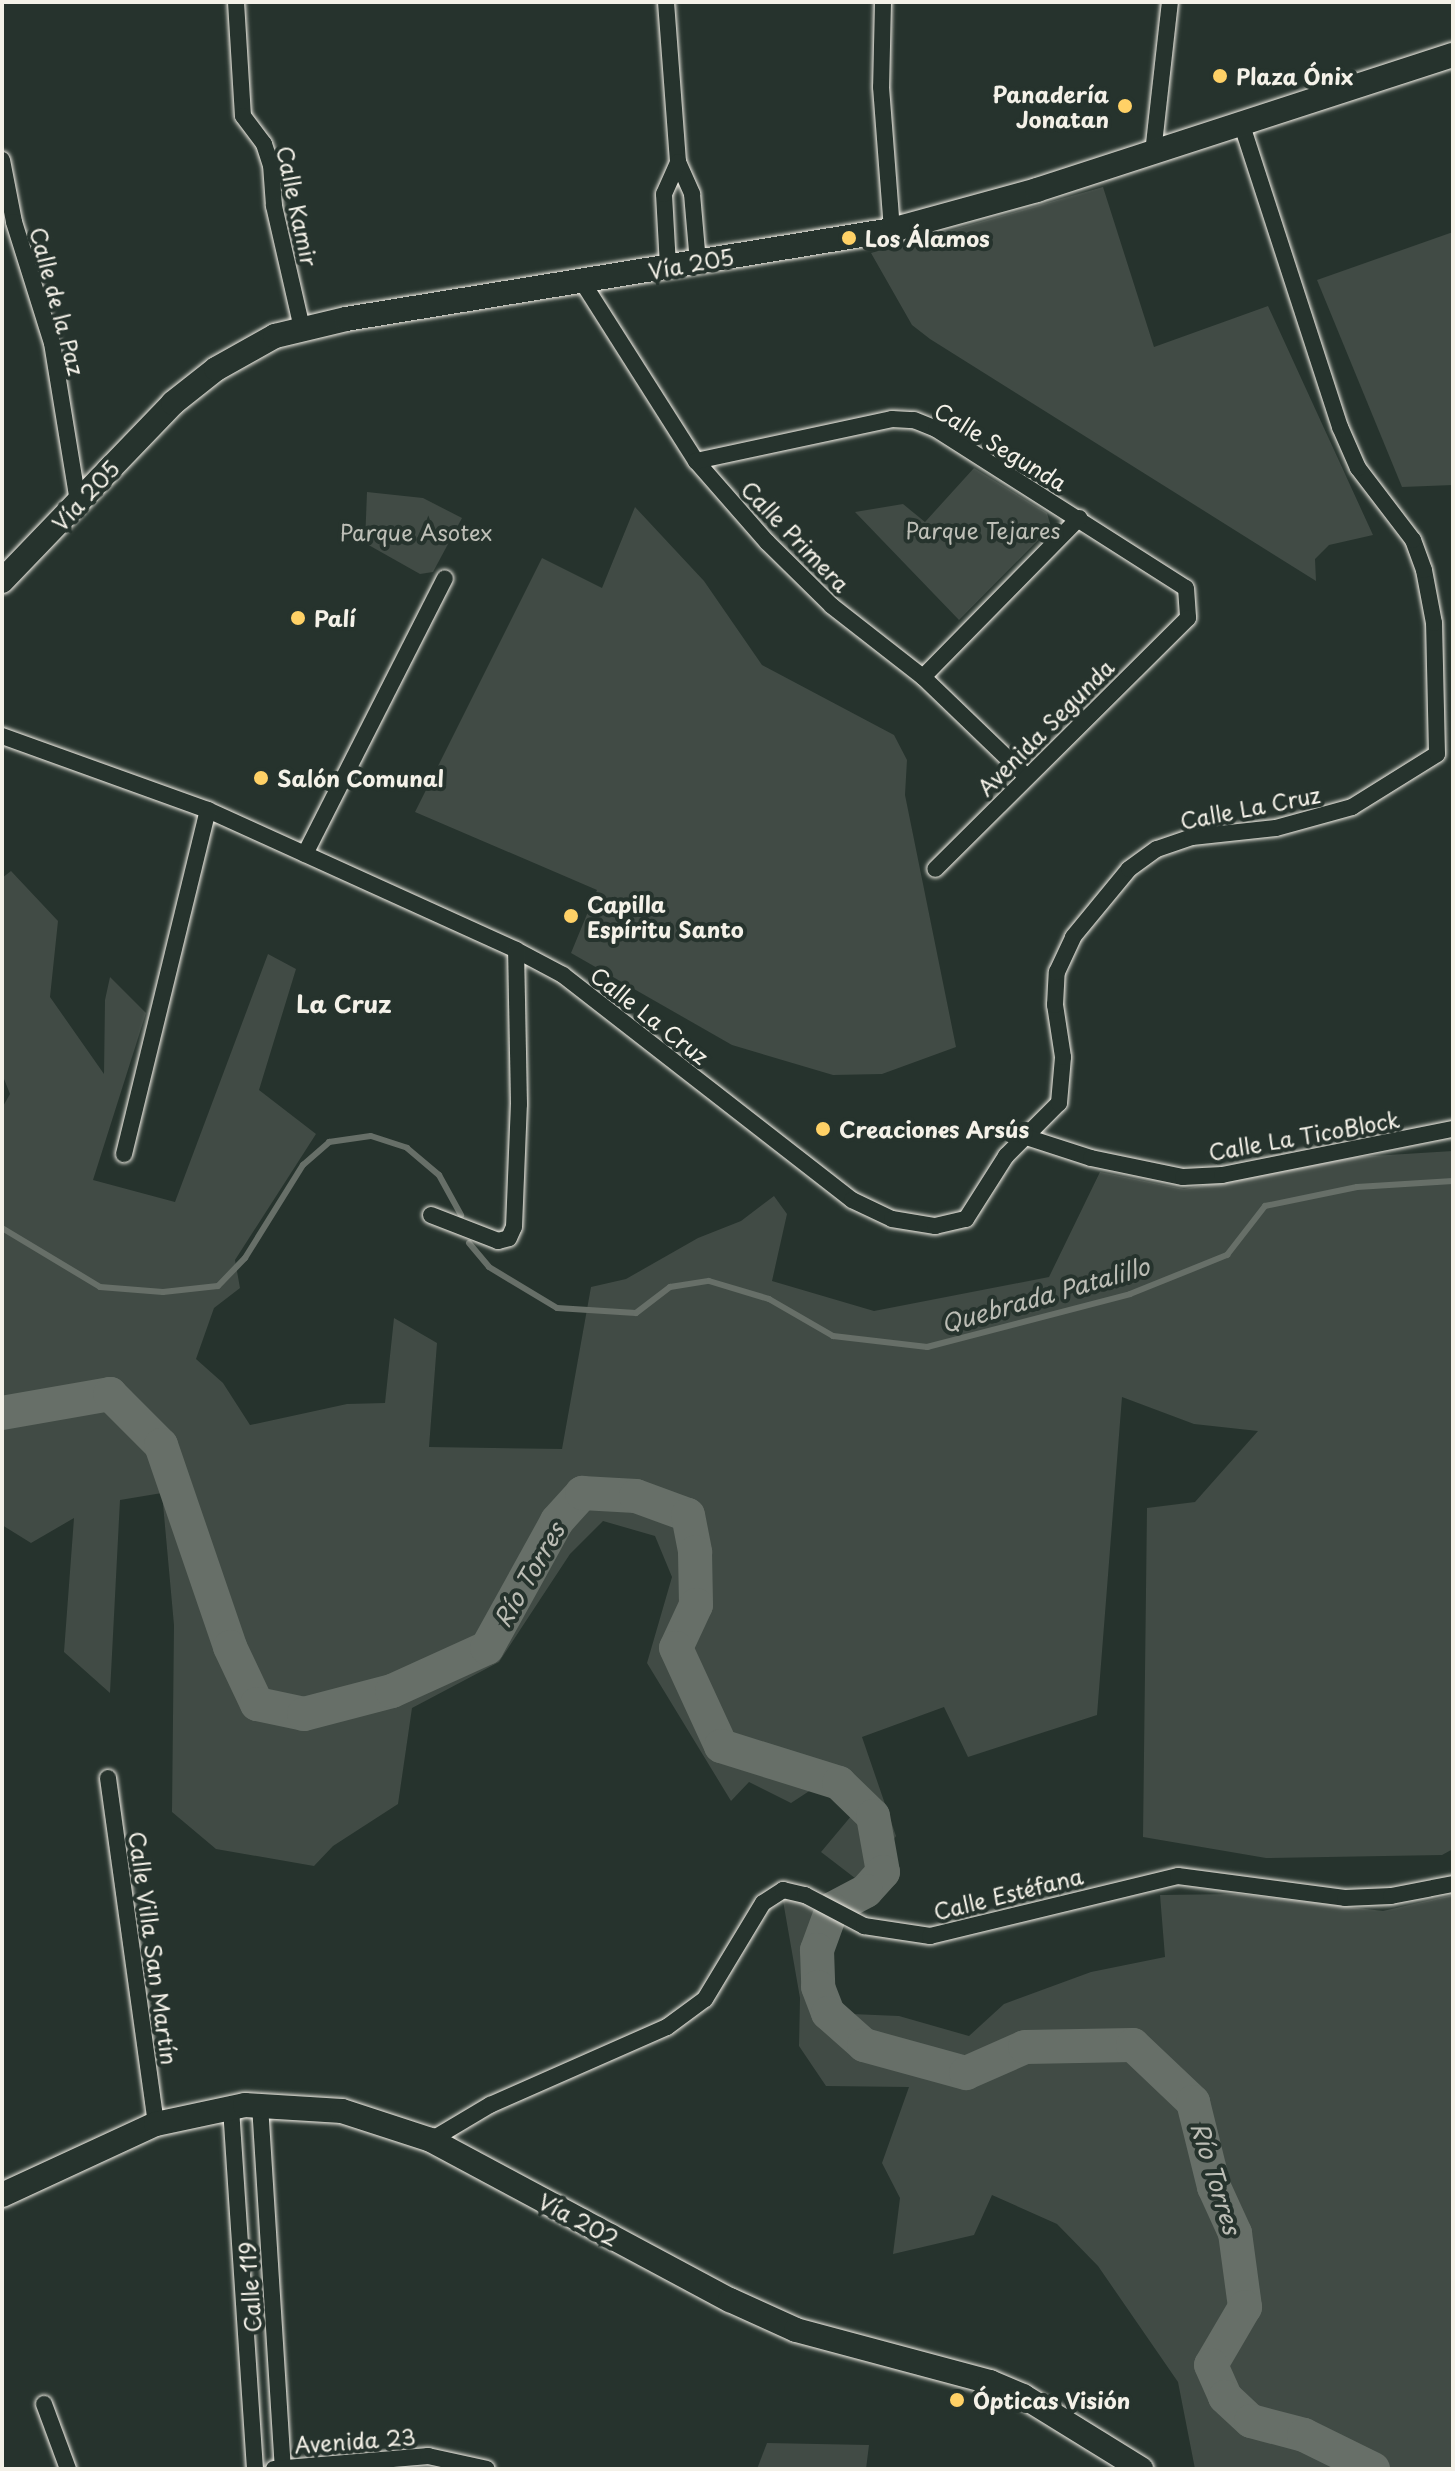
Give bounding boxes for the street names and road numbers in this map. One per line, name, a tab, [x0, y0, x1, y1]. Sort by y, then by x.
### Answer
street label: Calle Kamir	[272, 143, 324, 269]
street label: Calle de la Paz	[25, 222, 91, 380]
street label: Vía 205	[646, 242, 736, 284]
street label: Calle Segunda	[930, 396, 1072, 496]
street label: Vía 205	[46, 454, 124, 536]
street label: Calle Primera	[736, 475, 856, 597]
street label: Avenida Segunda	[972, 654, 1118, 800]
street label: Calle La Cruz	[1177, 780, 1323, 834]
street label: Calle La Cruz	[585, 960, 715, 1070]
street label: Calle La TicoBlock	[1206, 1105, 1402, 1165]
street label: Calle Villa San Martín	[125, 1830, 183, 2066]
street label: Calle Estéfana	[931, 1862, 1085, 1924]
street label: Vía 202	[534, 2187, 624, 2251]
street label: Calle 119	[233, 2240, 265, 2334]
street label: Avenida 23	[294, 2423, 416, 2457]

